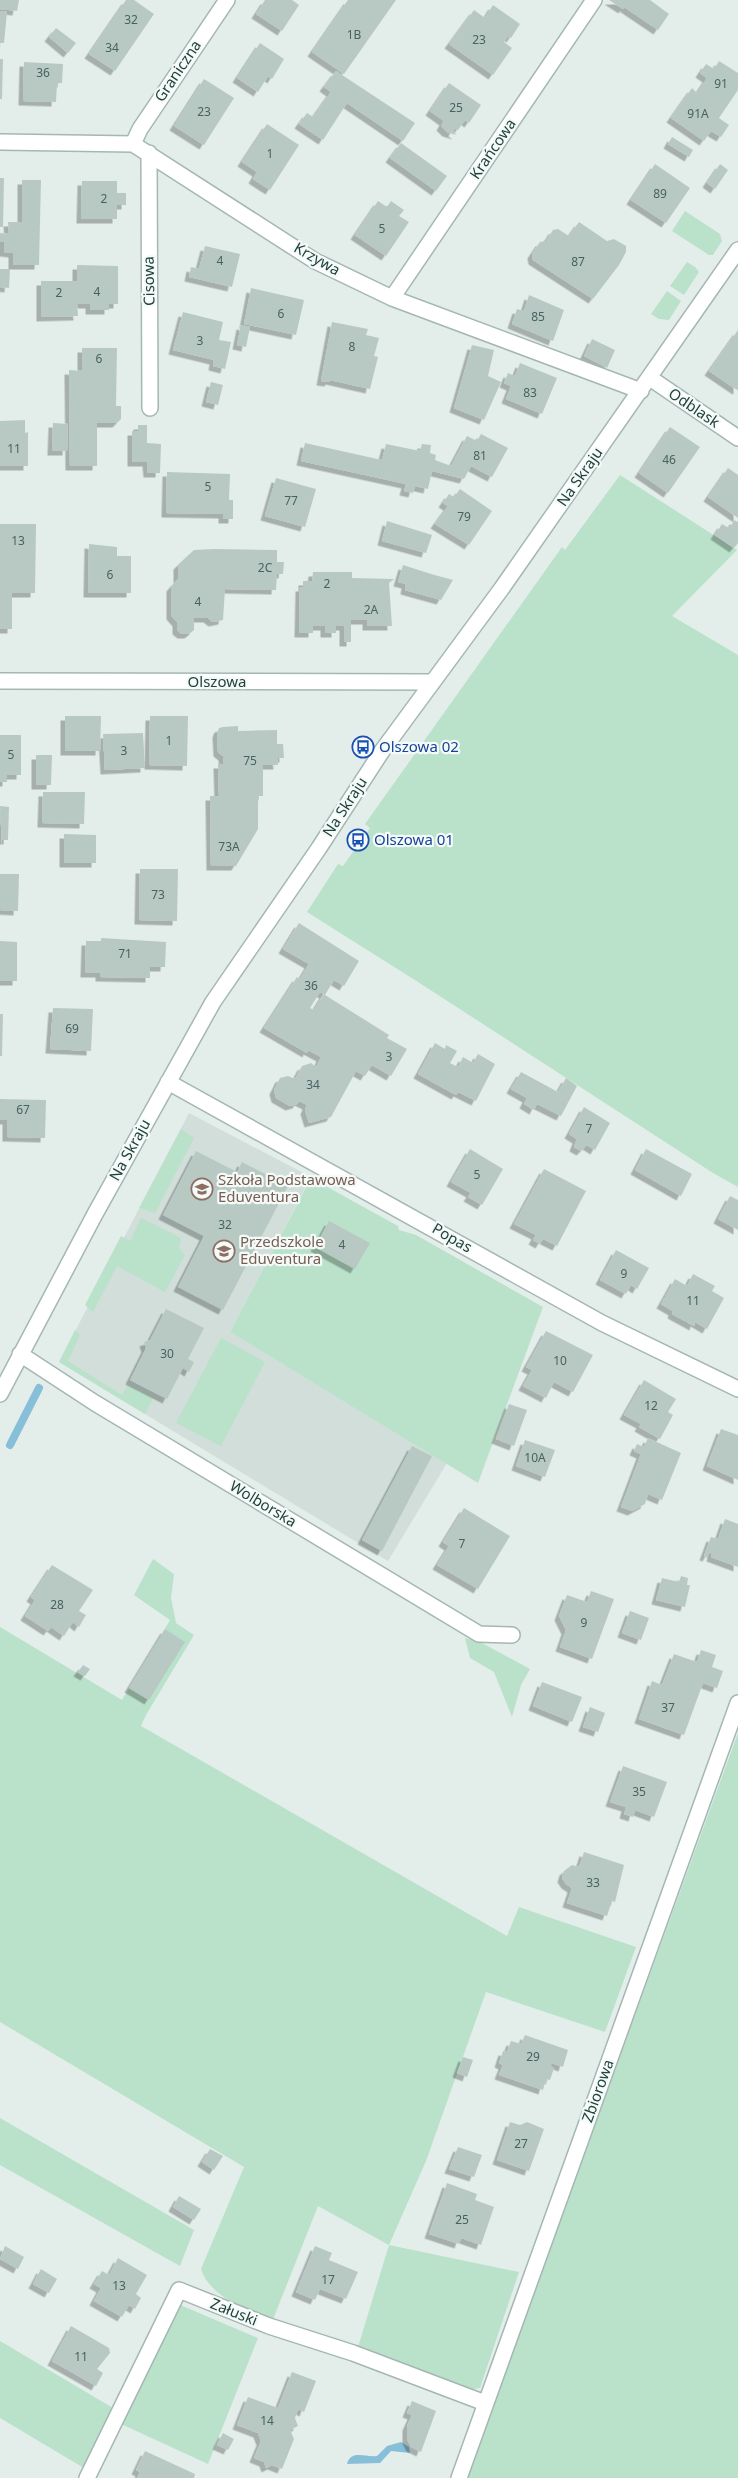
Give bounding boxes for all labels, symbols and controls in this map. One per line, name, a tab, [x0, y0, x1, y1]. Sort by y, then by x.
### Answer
house number: 32	[124, 11, 138, 28]
house number: 1B	[347, 26, 362, 43]
house number: 23	[472, 31, 486, 48]
street label: Graniczna	[149, 36, 205, 105]
house number: 34	[105, 39, 119, 56]
house number: 36	[36, 64, 50, 81]
house number: 91	[714, 75, 728, 92]
house number: 25	[449, 99, 463, 116]
house number: 23	[197, 103, 211, 120]
house number: 91A	[687, 105, 709, 122]
street label: Krańcowa	[465, 114, 520, 183]
house number: 1	[267, 145, 273, 162]
house number: 89	[653, 185, 667, 202]
house number: 2	[101, 190, 108, 207]
house number: 5	[379, 220, 386, 237]
street label: Krzywa	[291, 237, 344, 279]
house number: 4	[217, 252, 224, 269]
house number: 87	[571, 253, 585, 270]
street label: Cisowa	[138, 256, 158, 306]
house number: 4	[94, 283, 101, 300]
house number: 2	[56, 284, 63, 301]
house number: 6	[278, 305, 285, 322]
house number: 85	[531, 308, 545, 325]
house number: 3	[197, 332, 204, 349]
house number: 8	[349, 338, 356, 355]
house number: 6	[96, 350, 103, 367]
street label: Odblask	[665, 383, 724, 432]
house number: 83	[523, 384, 537, 401]
house number: 11	[7, 440, 21, 457]
street label: Na Skraju	[552, 443, 607, 510]
house number: 81	[473, 447, 487, 464]
house number: 46	[662, 451, 676, 468]
house number: 5	[205, 478, 212, 495]
house number: 77	[284, 492, 298, 509]
house number: 79	[457, 508, 471, 525]
house number: 13	[11, 532, 25, 549]
house number: 2C	[258, 559, 273, 576]
house number: 6	[107, 566, 114, 583]
house number: 2	[324, 575, 331, 592]
house number: 4	[195, 593, 202, 610]
house number: 2A	[364, 601, 379, 618]
street label: Olszowa	[188, 671, 246, 691]
house number: 1	[166, 732, 172, 749]
bus stop icon: Olszowa 02	[351, 735, 375, 759]
place label: Olszowa 02	[379, 736, 459, 756]
house number: 3	[121, 742, 128, 759]
house number: 5	[8, 746, 15, 763]
house number: 75	[243, 752, 257, 769]
street label: Na Skraju	[317, 773, 371, 840]
bus stop icon: Olszowa 01	[346, 828, 370, 852]
place label: Olszowa 01	[374, 829, 454, 849]
house number: 73A	[218, 838, 240, 855]
house number: 73	[151, 886, 165, 903]
house number: 71	[118, 945, 132, 962]
house number: 36	[304, 977, 318, 994]
house number: 69	[65, 1020, 79, 1037]
house number: 3	[386, 1048, 393, 1065]
house number: 34	[306, 1076, 320, 1093]
house number: 67	[16, 1101, 30, 1118]
street label: Na Skraju	[104, 1115, 154, 1184]
house number: 7	[586, 1120, 593, 1137]
house number: 5	[474, 1166, 481, 1183]
place label: Szkoła Podstawowa Eduventura	[218, 1169, 356, 1206]
school or university icon: Szkoła Podstawowa Eduventura	[190, 1177, 214, 1201]
house number: 32	[218, 1216, 232, 1233]
street label: Popas	[429, 1218, 476, 1257]
place label: Przedszkole Eduventura	[240, 1231, 324, 1268]
house number: 4	[339, 1236, 346, 1253]
school or university icon: Przedszkole Eduventura	[212, 1239, 236, 1263]
house number: 9	[621, 1265, 628, 1282]
house number: 11	[686, 1292, 700, 1309]
house number: 30	[160, 1345, 174, 1362]
house number: 10	[553, 1352, 567, 1369]
house number: 12	[644, 1397, 658, 1414]
house number: 10A	[524, 1449, 546, 1466]
street label: Wolborska	[226, 1475, 301, 1531]
house number: 7	[459, 1535, 466, 1552]
house number: 28	[50, 1596, 64, 1613]
house number: 9	[581, 1614, 588, 1631]
house number: 37	[661, 1699, 675, 1716]
house number: 35	[632, 1783, 646, 1800]
house number: 33	[586, 1874, 600, 1891]
house number: 29	[526, 2048, 540, 2065]
street label: Zbiorowa	[576, 2056, 618, 2125]
house number: 27	[514, 2135, 528, 2152]
house number: 25	[455, 2211, 469, 2228]
house number: 17	[321, 2271, 335, 2288]
house number: 13	[112, 2277, 126, 2294]
street label: Załuski	[208, 2293, 261, 2330]
house number: 11	[74, 2348, 88, 2365]
house number: 14	[260, 2412, 274, 2429]

